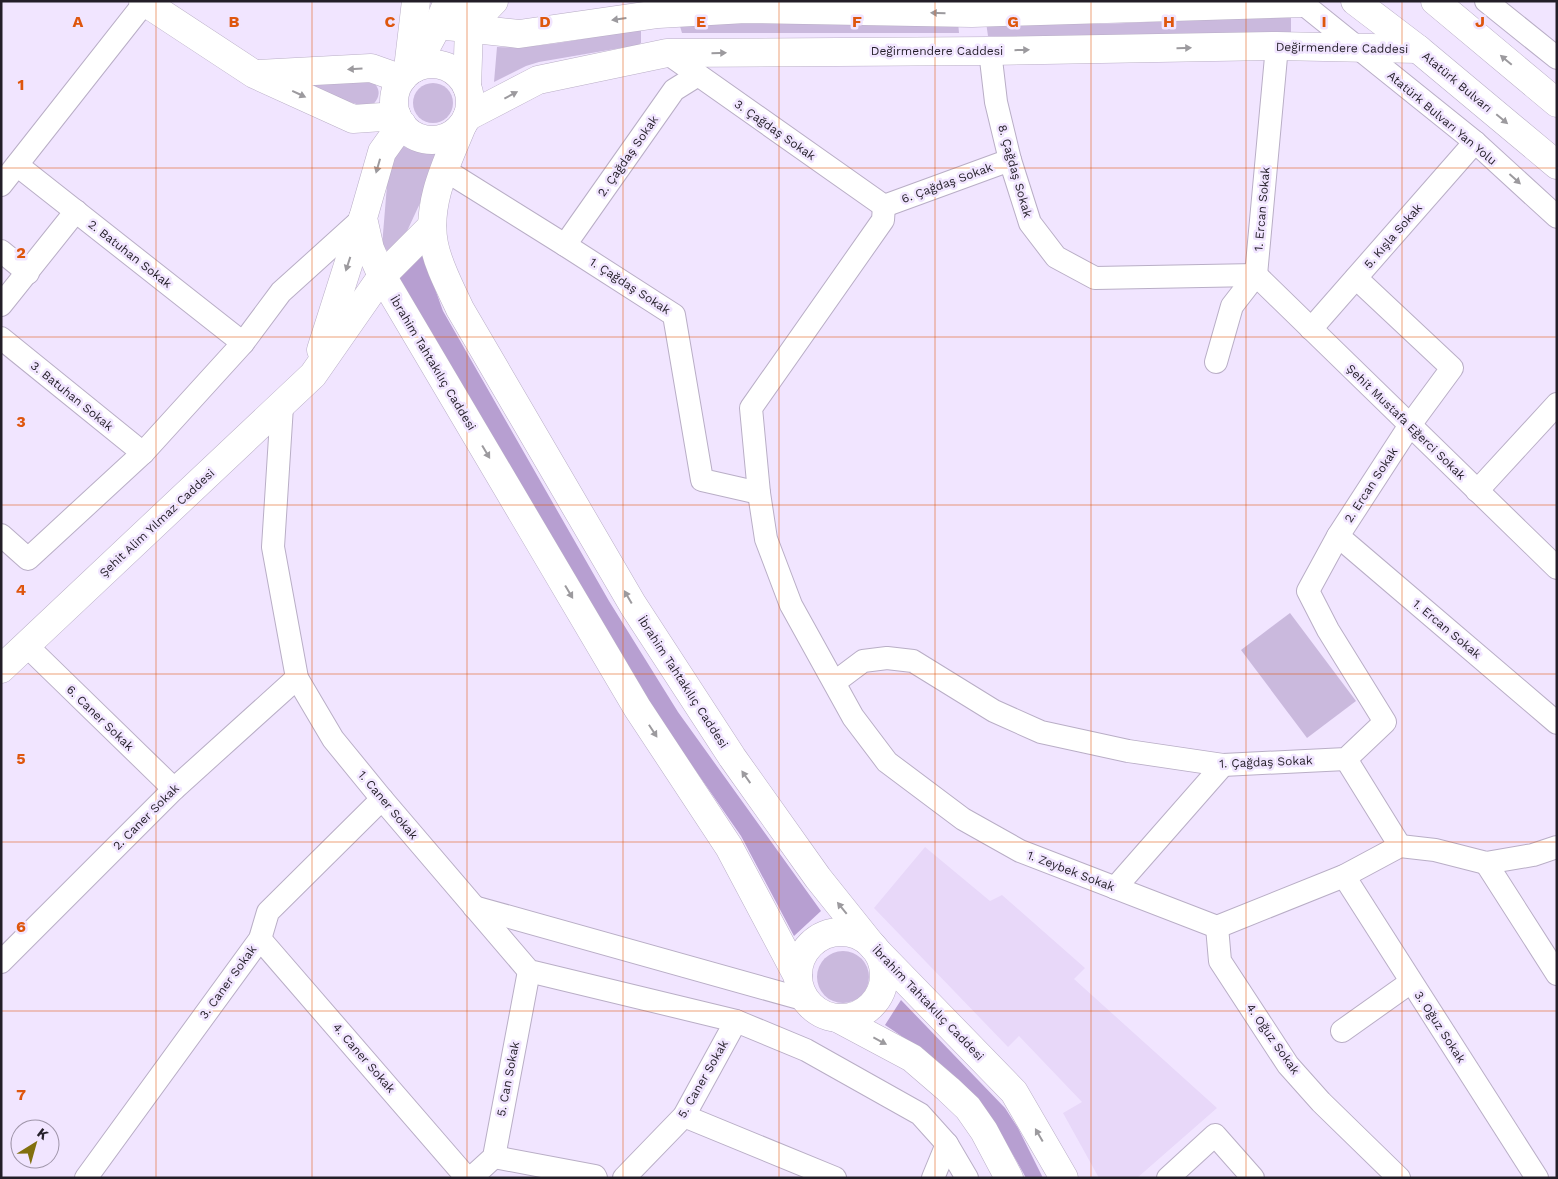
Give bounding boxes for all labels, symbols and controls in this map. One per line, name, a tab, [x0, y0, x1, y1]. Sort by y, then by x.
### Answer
one-way arrow	[930, 8, 946, 16]
text: A	[73, 12, 84, 31]
text: B	[229, 12, 240, 31]
text: C	[385, 12, 396, 31]
text: D	[539, 12, 551, 31]
text: E	[696, 12, 706, 31]
text: F	[852, 12, 862, 31]
text: G	[1007, 12, 1019, 31]
text: H	[1163, 12, 1175, 31]
text: I	[1321, 12, 1327, 31]
text: J	[1475, 12, 1485, 31]
one-way arrow	[610, 16, 626, 24]
street label: Değirmendere Caddesi	[1276, 40, 1408, 56]
one-way arrow	[1177, 43, 1193, 51]
street label: Değirmendere Caddesi	[871, 44, 1003, 58]
one-way arrow	[1014, 46, 1030, 54]
one-way arrow	[712, 49, 728, 57]
street label: Atatürk Bulvarı	[1419, 49, 1495, 115]
one-way arrow	[1500, 55, 1512, 66]
one-way arrow	[347, 65, 363, 73]
street label: Atatürk Bulvarı Yan Yolu	[1385, 68, 1499, 168]
text: 1	[18, 75, 24, 94]
one-way arrow	[292, 91, 306, 99]
one-way arrow	[503, 91, 518, 99]
street label: 3. Çağdaş Sokak	[732, 97, 818, 163]
street label: 2. Çağdaş Sokak	[595, 113, 661, 199]
one-way arrow	[1496, 113, 1508, 125]
street label: 8. Çağdaş Sokak	[995, 123, 1035, 219]
one-way arrow	[373, 159, 381, 174]
street label: 6. Çağdaş Sokak	[900, 160, 995, 206]
street label: 1. Ercan Sokak	[1251, 166, 1273, 252]
one-way arrow	[1508, 173, 1520, 185]
street label: 5. Kışla Sokak	[1361, 201, 1425, 271]
street label: 2. Batuhan Sokak	[85, 217, 175, 291]
text: 2	[16, 243, 26, 262]
street label: 1. Çağdaş Sokak	[587, 255, 673, 317]
one-way arrow	[344, 257, 352, 272]
street label: İbrahim Tahtakılıç Caddesi	[387, 293, 479, 433]
street label: 3. Batuhan Sokak	[28, 358, 116, 434]
street label: Şehit Mustafa Eğerci Sokak	[1344, 361, 1468, 483]
text: 3	[16, 412, 26, 431]
street label: 2. Ercan Sokak	[1341, 445, 1401, 525]
one-way arrow	[481, 446, 490, 459]
street label: Şehit Alim Yılmaz Caddesi	[97, 466, 217, 580]
text: 4	[16, 580, 26, 599]
one-way arrow	[564, 585, 573, 598]
one-way arrow	[624, 590, 633, 603]
street label: 1. Ercan Sokak	[1410, 596, 1484, 662]
street label: İbrahim Tahtakılıç Caddesi	[635, 613, 731, 751]
street label: 6. Caner Sokak	[64, 682, 137, 754]
one-way arrow	[648, 724, 657, 738]
text: 5	[16, 749, 26, 768]
street label: 1. Çağdaş Sokak	[1219, 753, 1313, 771]
street label: 1. Caner Sokak	[355, 768, 421, 842]
one-way arrow	[741, 770, 751, 784]
street label: 2. Caner Sokak	[110, 781, 182, 853]
street label: 1. Zeybek Sokak	[1025, 848, 1117, 894]
one-way arrow	[837, 902, 848, 915]
text: 6	[16, 917, 26, 936]
street label: 3. Caner Sokak	[197, 942, 260, 1022]
street label: İbrahim Tahtakılıç Caddesi	[869, 943, 987, 1063]
street label: 3. Oğuz Sokak	[1412, 989, 1469, 1066]
street label: 4. Oğuz Sokak	[1243, 1001, 1303, 1077]
street label: 4. Caner Sokak	[330, 1020, 398, 1096]
street label: 5. Caner Sokak	[675, 1037, 731, 1120]
one-way arrow	[873, 1037, 887, 1045]
street label: 5. Can Sokak	[494, 1040, 522, 1118]
text: 7	[16, 1085, 26, 1104]
north arrow	[10, 1119, 60, 1169]
text: K	[34, 1124, 52, 1143]
one-way arrow	[1035, 1129, 1044, 1142]

